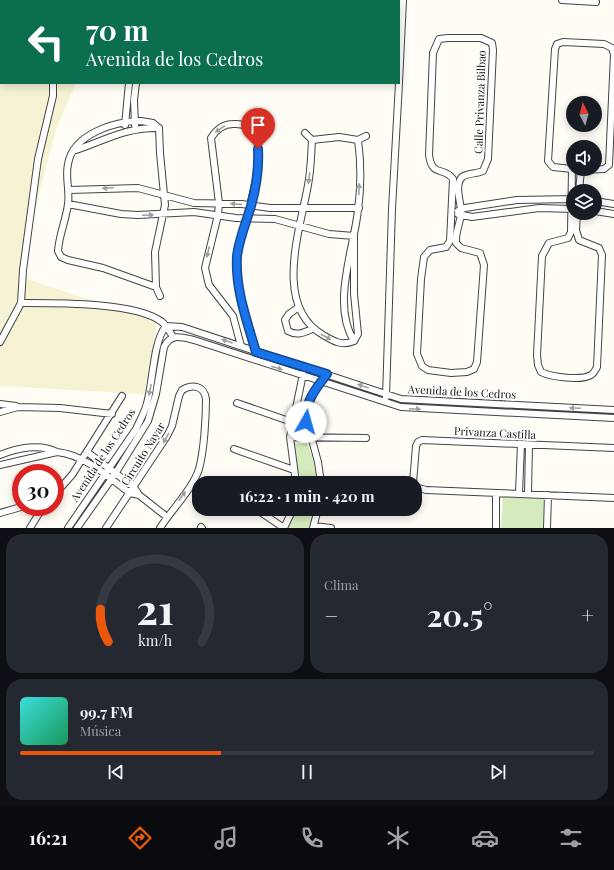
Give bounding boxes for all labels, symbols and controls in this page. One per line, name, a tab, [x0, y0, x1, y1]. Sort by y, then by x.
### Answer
text: 70 m	[86, 11, 149, 48]
icon: left	[20, 16, 72, 68]
text: Avenida de los Cedros	[86, 47, 263, 71]
street label: Calle Privanza Bilbao	[470, 50, 489, 154]
north arrow	[566, 96, 602, 132]
map controls	[566, 96, 602, 220]
pin	[241, 108, 275, 149]
icon: arrive	[247, 114, 269, 136]
one-way arrow	[215, 125, 226, 133]
button: sound	[566, 140, 602, 176]
one-way arrow	[306, 172, 312, 185]
one-way arrow	[356, 182, 362, 195]
one-way arrow	[102, 184, 114, 191]
button: layers	[566, 184, 602, 220]
one-way arrow	[230, 200, 242, 207]
one-way arrow	[142, 212, 155, 218]
one-way arrow	[204, 246, 210, 258]
one-way arrow	[320, 333, 332, 340]
one-way arrow	[220, 338, 232, 344]
one-way arrow	[272, 365, 284, 371]
street label: Avenida de los Cedros	[407, 381, 517, 402]
one-way arrow	[357, 383, 369, 389]
one-way arrow	[147, 384, 153, 396]
position arrow	[285, 401, 327, 443]
street label: Avenida de los Cedros	[66, 405, 138, 505]
one-way arrow	[409, 405, 421, 412]
one-way arrow	[568, 405, 581, 411]
street label: Circuito Nayar	[117, 419, 168, 488]
street label: Privanza Castilla	[454, 423, 537, 442]
one-way arrow	[162, 432, 169, 444]
speed limit sign: 30	[12, 464, 64, 516]
text: 16:22 · 1 min · 420 m	[239, 486, 375, 506]
one-way arrow	[178, 490, 186, 501]
text: Clima	[324, 576, 359, 593]
text: 21	[136, 579, 174, 634]
text: 20.5°	[427, 595, 493, 635]
text: −	[324, 600, 338, 630]
text: +	[581, 600, 594, 630]
text: km/h	[138, 630, 173, 649]
text: 99.7 FM	[80, 702, 133, 722]
text: Música	[80, 722, 121, 739]
icon: previous	[105, 761, 127, 783]
icon: pause	[296, 761, 318, 783]
icon: next	[487, 761, 509, 783]
icon: directions	[126, 824, 154, 852]
icon: music	[212, 824, 240, 852]
icon: phone	[298, 824, 326, 852]
icon: climate	[384, 824, 412, 852]
icon: car	[471, 824, 499, 852]
icon: filters	[557, 824, 585, 852]
text: 16:21	[29, 826, 68, 850]

